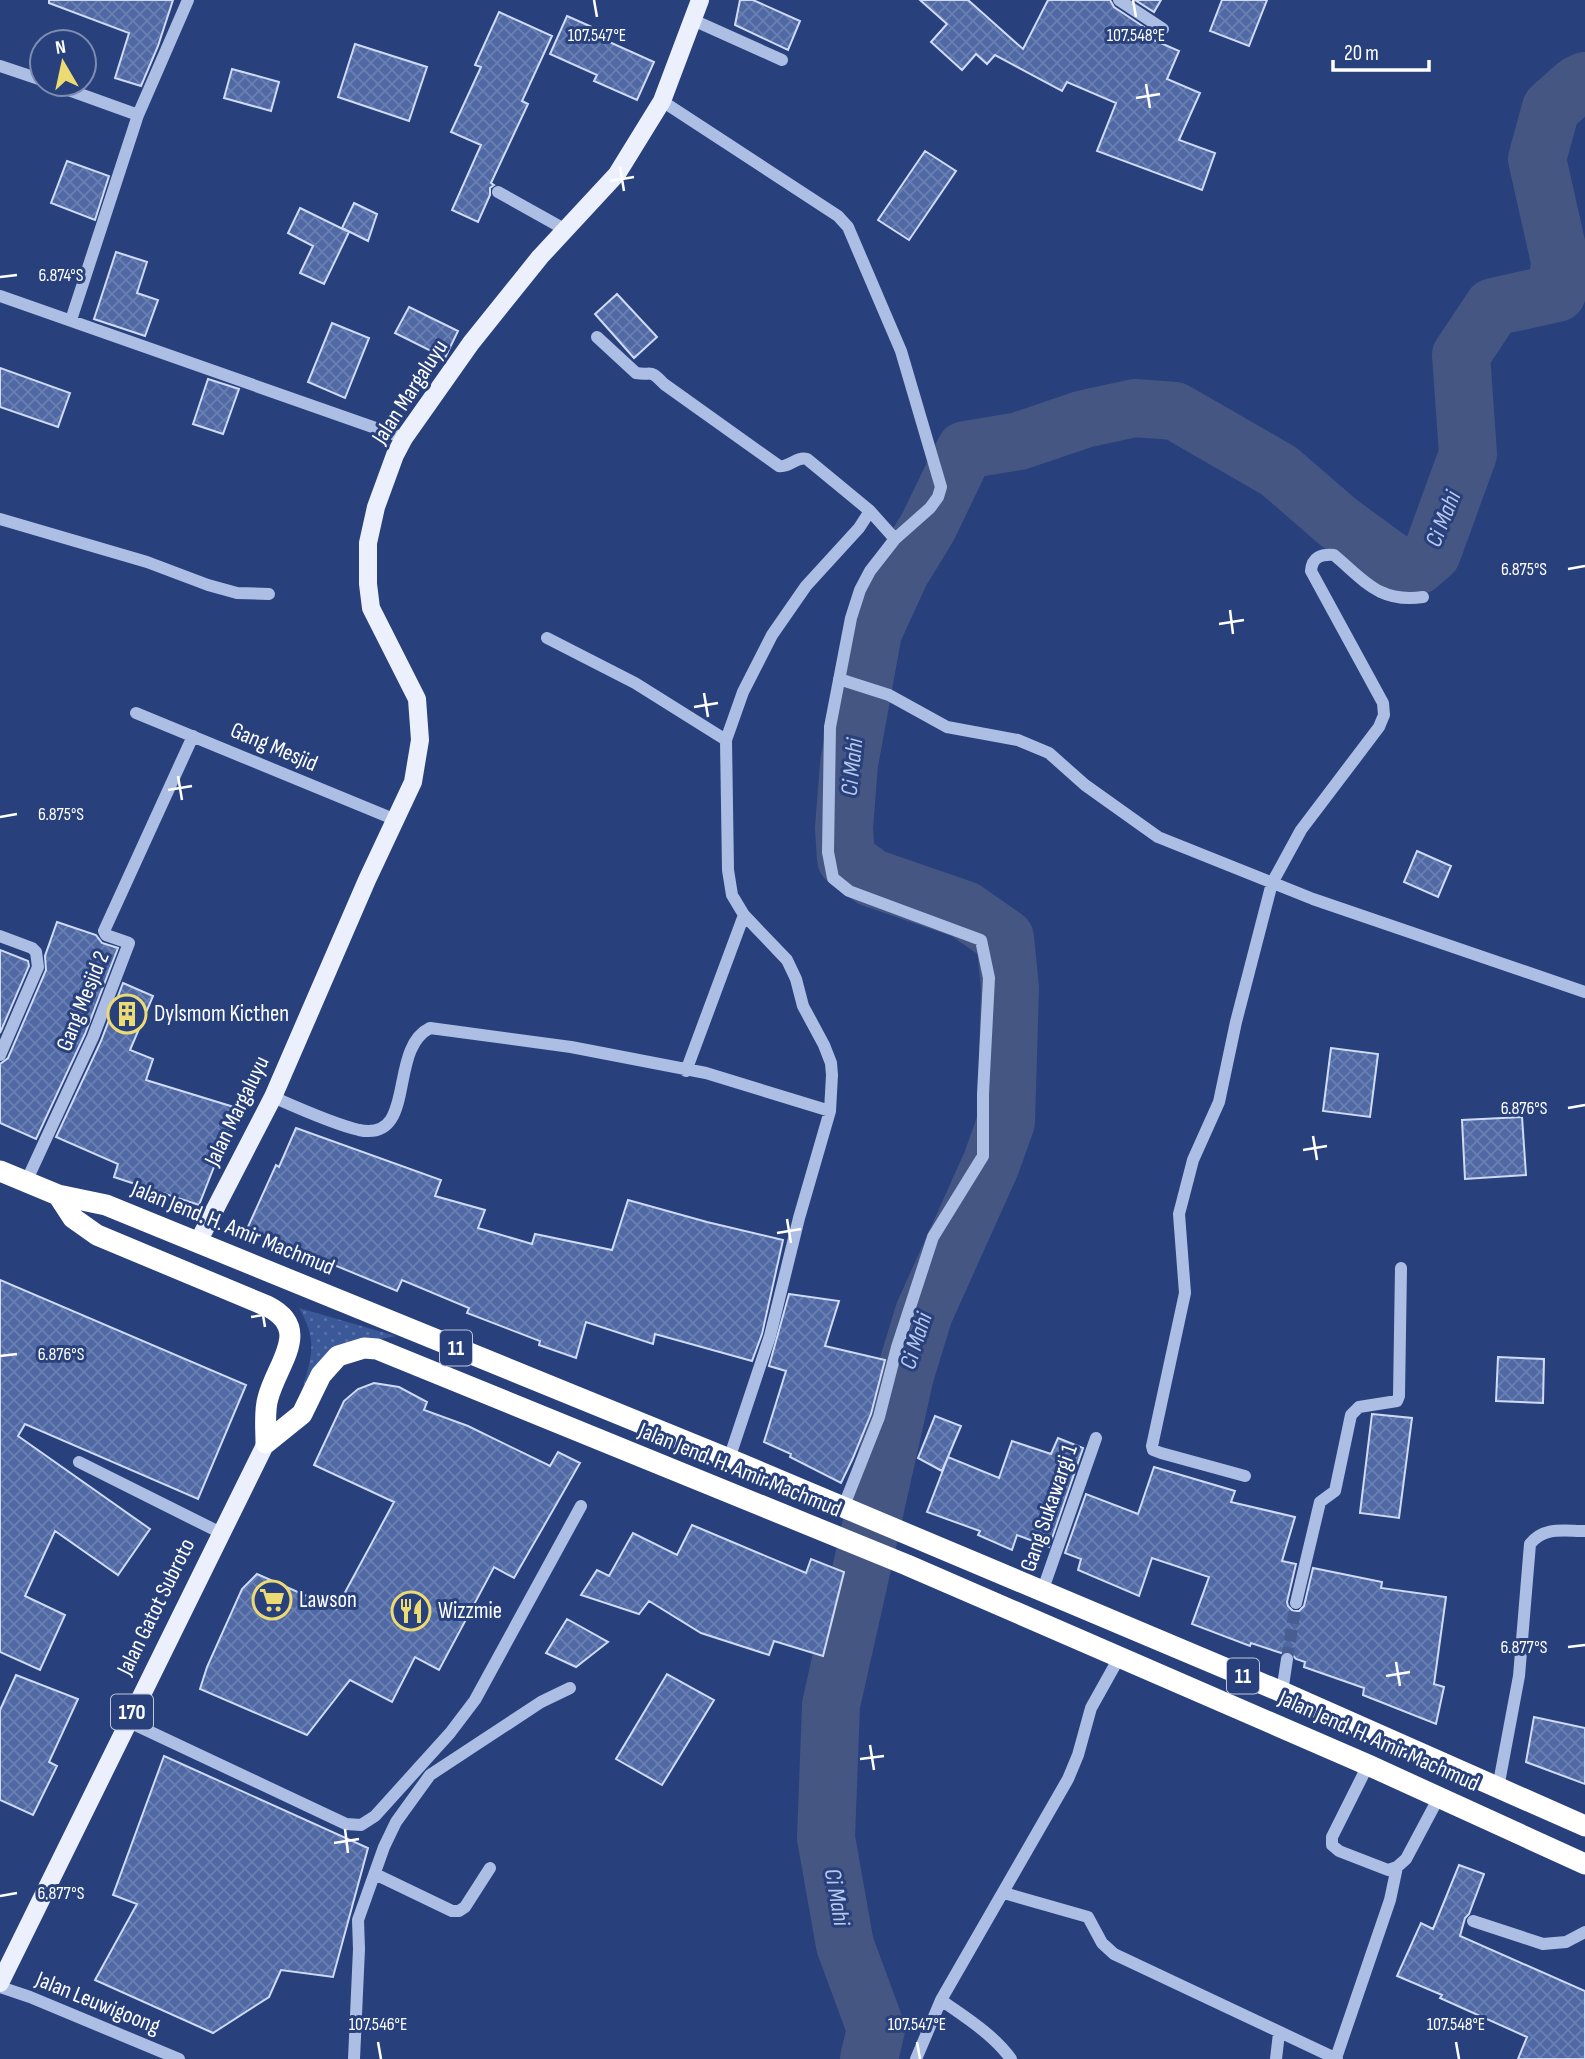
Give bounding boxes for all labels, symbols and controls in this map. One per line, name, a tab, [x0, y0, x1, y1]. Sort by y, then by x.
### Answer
text: 107.547°E	[568, 25, 626, 46]
text: 107.548°E	[1107, 25, 1165, 46]
north arrow	[28, 28, 98, 98]
scale bar	[1333, 28, 1429, 72]
text: N	[54, 36, 67, 60]
text: 20 m	[1344, 41, 1379, 66]
text: 6.874°S	[39, 265, 84, 286]
street label: Jalan Margaluyu	[365, 335, 454, 450]
water label: Ci Mahi	[1419, 486, 1467, 551]
text: 6.875°S	[1501, 559, 1547, 580]
street label: Gang Mesjid	[226, 716, 322, 778]
water label: Ci Mahi	[835, 736, 870, 797]
text: 6.875°S	[38, 804, 84, 825]
street label: Gang Mesjid 2	[50, 947, 116, 1055]
building icon: Dylsmom Kicthen	[106, 993, 148, 1035]
place label: Dylsmom Kicthen	[154, 1000, 289, 1028]
street label: Jalan Margaluyu	[198, 1051, 276, 1171]
text: 6.876°S	[1501, 1098, 1548, 1119]
street label: Jalan Jend. H. Amir Machmud	[126, 1174, 339, 1282]
water label: Ci Mahi	[893, 1308, 939, 1373]
road number: 11	[440, 1330, 472, 1366]
text: 6.876°S	[38, 1344, 85, 1365]
street label: Jalan Jend. H. Amir Machmud	[633, 1416, 846, 1524]
street label: Gang Sukawargi 1	[1014, 1441, 1084, 1575]
street label: Jalan Gatot Subroto	[110, 1534, 201, 1681]
supermarket icon: Lawson	[251, 1579, 293, 1621]
place label: Lawson	[299, 1586, 357, 1614]
restaurant icon: Wizzmie	[390, 1590, 432, 1632]
place label: Wizzmie	[438, 1597, 502, 1625]
text: 6.877°S	[1501, 1637, 1548, 1658]
road number: 11	[1227, 1658, 1259, 1694]
street label: Jalan Jend. H. Amir Machmud	[1274, 1684, 1484, 1798]
road number: 170	[111, 1694, 153, 1730]
water label: Ci Mahi	[818, 1866, 856, 1929]
text: 6.877°S	[38, 1883, 85, 1904]
street label: Jalan Leuwigoong	[31, 1965, 164, 2041]
text: 107.546°E	[349, 2014, 407, 2035]
text: 107.547°E	[888, 2014, 946, 2035]
text: 107.548°E	[1427, 2014, 1485, 2035]

